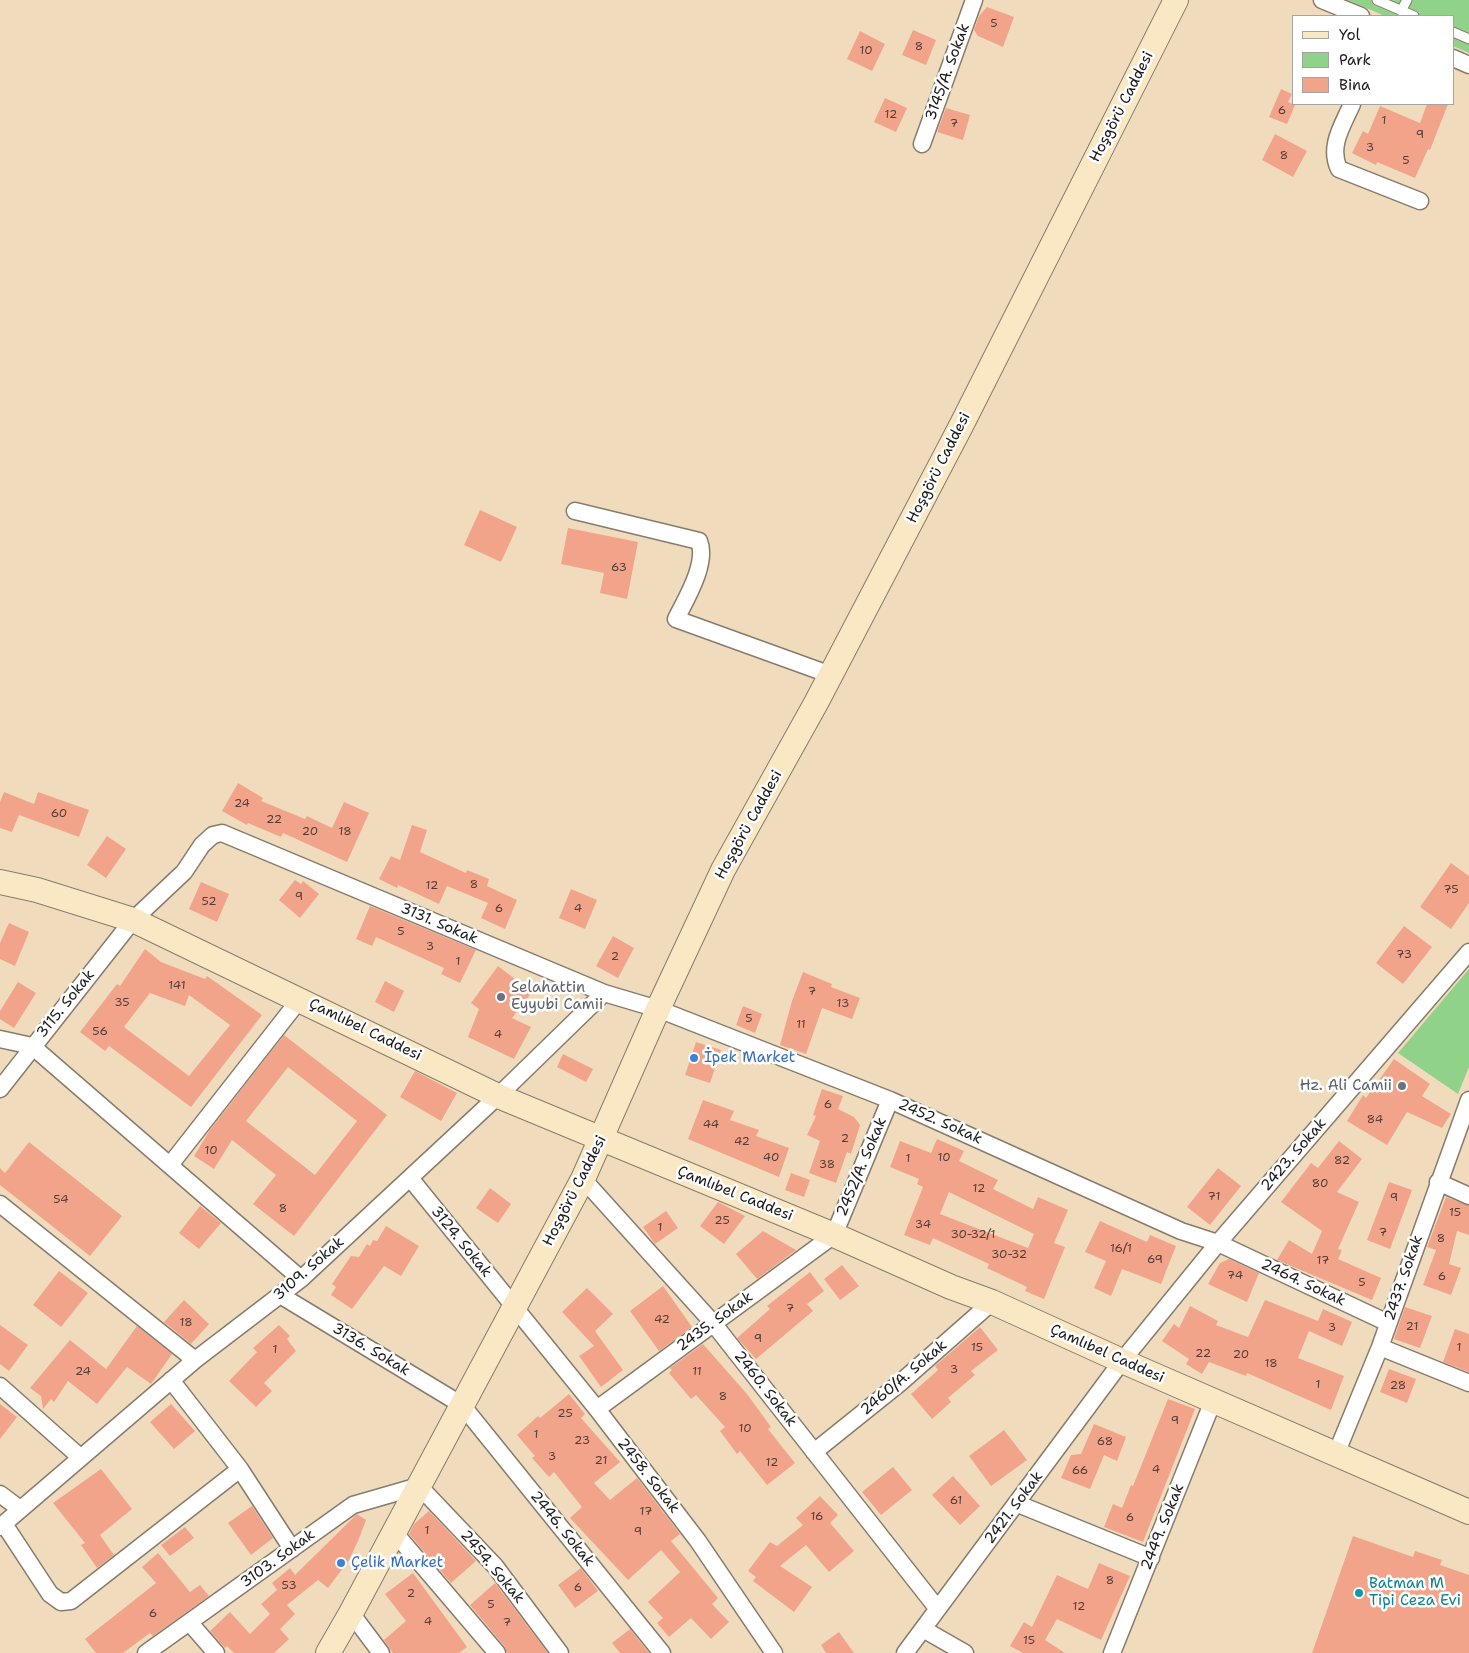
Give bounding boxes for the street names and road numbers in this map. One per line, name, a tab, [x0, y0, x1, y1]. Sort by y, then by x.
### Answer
street label: 3145/A. Sokak	[922, 21, 974, 123]
street label: Hoşgörü Caddesi	[1086, 49, 1158, 165]
street label: Hoşgörü Caddesi	[903, 410, 975, 526]
street label: Hoşgörü Caddesi	[712, 767, 786, 883]
street label: 3131. Sokak	[398, 900, 480, 948]
street label: 3115. Sokak	[33, 966, 99, 1042]
street label: Çamlıbel Caddesi	[306, 995, 424, 1065]
street label: 2452. Sokak	[895, 1095, 985, 1149]
street label: 2452/A. Sokak	[833, 1115, 891, 1219]
street label: 2423. Sokak	[1257, 1115, 1331, 1195]
street label: Hoşgörü Caddesi	[539, 1133, 611, 1249]
street label: Çamlıbel Caddesi	[675, 1163, 795, 1225]
street label: 3124. Sokak	[427, 1203, 495, 1281]
street label: 3109. Sokak	[270, 1233, 348, 1305]
street label: 2437. Sokak	[1381, 1233, 1427, 1323]
street label: 2464. Sokak	[1258, 1256, 1348, 1310]
street label: 2435. Sokak	[673, 1288, 757, 1356]
street label: 3136. Sokak	[329, 1320, 413, 1380]
street label: Çamlıbel Caddesi	[1047, 1321, 1167, 1387]
street label: 2460/A. Sokak	[857, 1337, 951, 1419]
street label: 2460. Sokak	[730, 1347, 800, 1431]
street label: 2458. Sokak	[613, 1435, 683, 1517]
street label: 2421. Sokak	[981, 1468, 1047, 1548]
street label: 2449. Sokak	[1138, 1481, 1188, 1573]
street label: 2446. Sokak	[526, 1488, 598, 1570]
street label: 3103. Sokak	[237, 1526, 319, 1592]
street label: 2454. Sokak	[456, 1527, 528, 1607]

